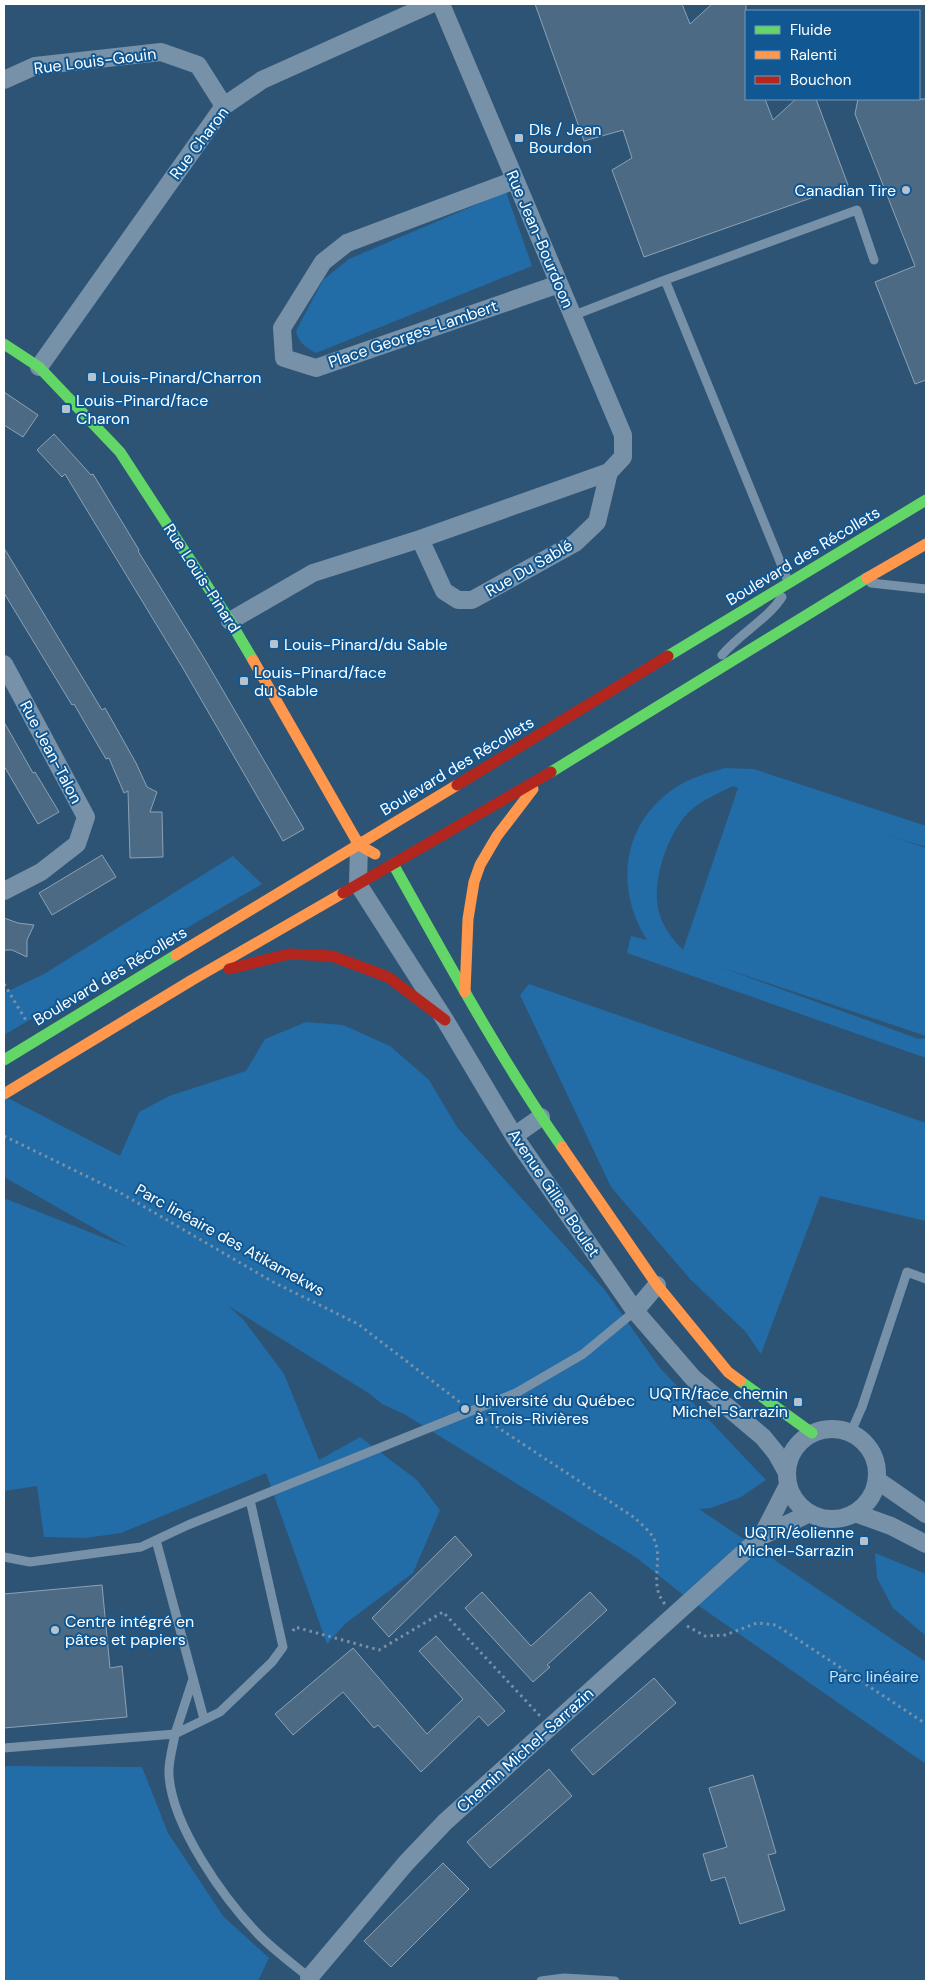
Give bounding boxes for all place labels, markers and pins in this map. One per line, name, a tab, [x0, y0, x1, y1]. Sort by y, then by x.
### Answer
place label: Dls / Jean Bourdon	[529, 119, 601, 158]
marker: Dls / Jean Bourdon	[513, 132, 525, 144]
place label: Canadian Tire	[794, 180, 896, 201]
marker: Canadian Tire	[900, 184, 912, 196]
place label: Louis-Pinard/Charron	[102, 367, 261, 388]
marker: Louis-Pinard/Charron	[86, 371, 98, 383]
place label: Louis-Pinard/face Charon	[76, 390, 208, 429]
marker: Louis-Pinard/face Charon	[60, 403, 72, 415]
place label: Louis-Pinard/du Sable	[284, 634, 448, 655]
marker: Louis-Pinard/du Sable	[268, 638, 280, 650]
place label: Louis-Pinard/face du Sable	[254, 662, 386, 701]
marker: Louis-Pinard/face du Sable	[238, 675, 250, 687]
place label: UQTR/face chemin Michel-Sarrazin	[649, 1383, 788, 1422]
place label: Université du Québec à Trois-Rivières	[475, 1390, 635, 1429]
marker: UQTR/face chemin Michel-Sarrazin	[792, 1396, 804, 1408]
marker: Université du Québec à Trois-Rivières	[459, 1403, 471, 1415]
place label: UQTR/éolienne Michel-Sarrazin	[738, 1522, 854, 1561]
marker: UQTR/éolienne Michel-Sarrazin	[858, 1535, 870, 1547]
place label: Centre intégré en pâtes et papiers	[65, 1611, 194, 1650]
marker: Centre intégré en pâtes et papiers	[49, 1624, 61, 1636]

